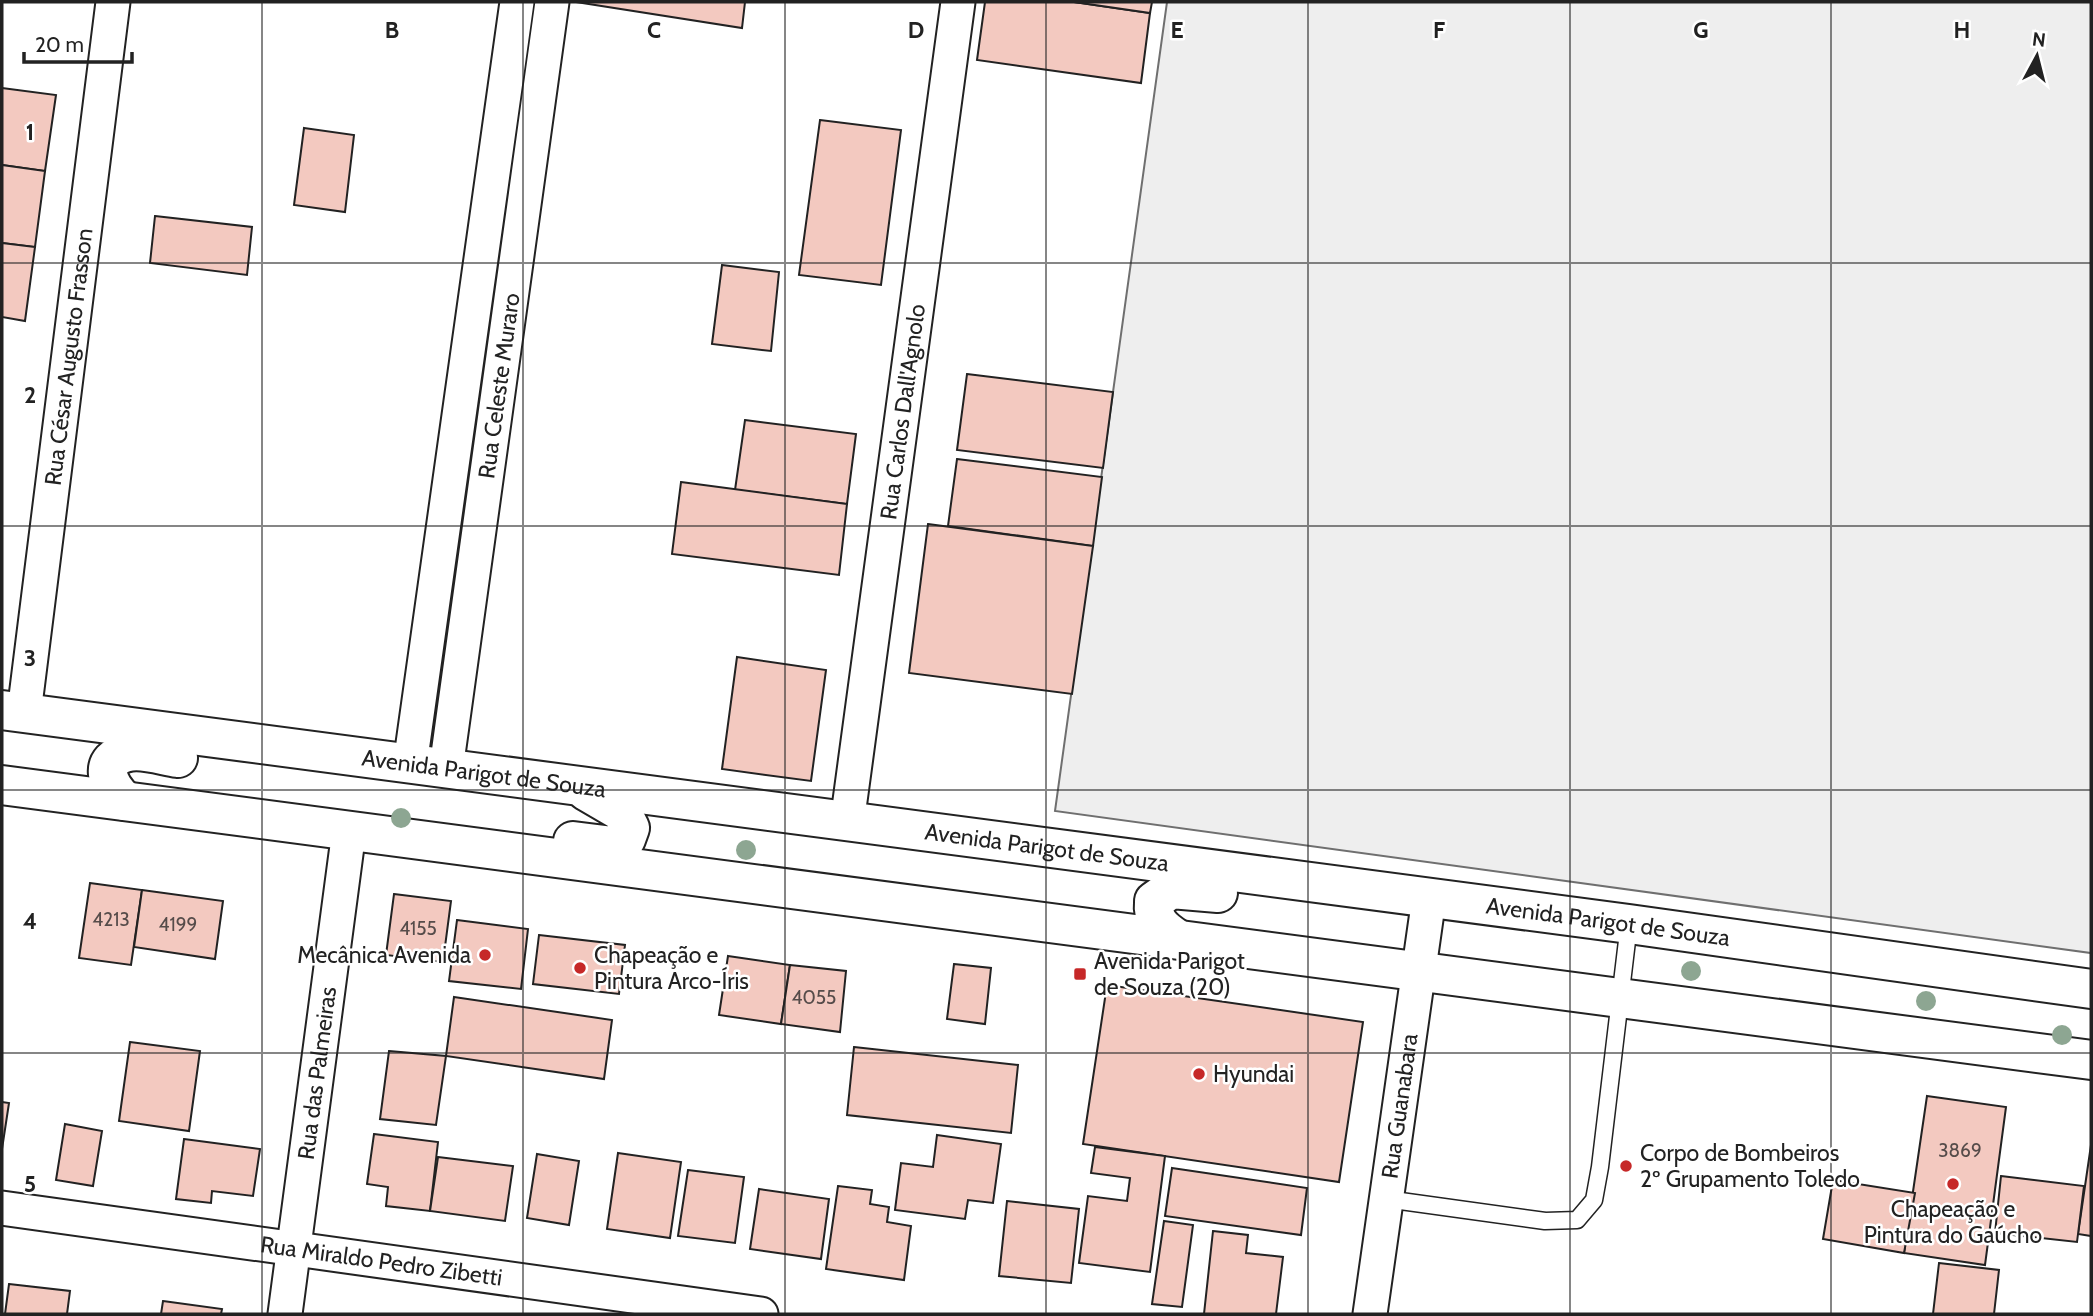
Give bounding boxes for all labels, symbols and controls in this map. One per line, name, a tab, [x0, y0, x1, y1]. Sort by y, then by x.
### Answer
text: B	[385, 16, 399, 44]
text: C	[647, 16, 661, 44]
text: D	[908, 16, 924, 44]
text: E	[1170, 16, 1184, 44]
text: F	[1433, 16, 1445, 44]
text: G	[1693, 16, 1709, 44]
text: H	[1954, 16, 1970, 44]
scale bar	[24, 21, 133, 65]
north arrow	[2002, 21, 2072, 91]
text: N	[2031, 27, 2047, 52]
text: 20 m	[35, 32, 84, 57]
text: 1	[26, 118, 34, 146]
street label: Rua César Augusto Frasson	[39, 227, 99, 487]
street label: Rua Celeste Muraro	[472, 291, 526, 480]
street label: Rua Carlos Dall'Agnolo	[874, 302, 931, 521]
text: 2	[24, 381, 36, 409]
text: 3	[24, 644, 36, 672]
street label: Avenida Parigot de Souza	[360, 743, 608, 803]
street label: Avenida Parigot de Souza	[923, 818, 1171, 877]
street label: Avenida Parigot de Souza	[1484, 891, 1732, 952]
text: 4	[23, 907, 37, 935]
house number: 4213	[92, 908, 130, 931]
house number: 4199	[159, 913, 197, 936]
house number: 4155	[399, 917, 437, 940]
place label: Mecânica Avenida	[297, 941, 471, 969]
place label: Chapeação e Pintura Arco-Íris	[594, 941, 749, 995]
marker: Mecânica Avenida	[477, 947, 493, 963]
place label: Avenida Parigot de Souza (20)	[1094, 947, 1245, 1001]
marker: Chapeação e Pintura Arco-Íris	[572, 960, 588, 976]
marker: Avenida Parigot de Souza (20)	[1072, 966, 1088, 982]
street label: Rua das Palmeiras	[292, 985, 342, 1161]
house number: 4055	[792, 986, 836, 1009]
street label: Rua Guanabara	[1375, 1032, 1424, 1180]
place label: Hyundai	[1213, 1060, 1294, 1088]
marker: Hyundai	[1191, 1066, 1207, 1082]
place label: Corpo de Bombeiros 2º Grupamento Toledo	[1640, 1139, 1860, 1193]
house number: 3869	[1938, 1139, 1982, 1162]
marker: Corpo de Bombeiros 2º Grupamento Toledo	[1618, 1158, 1634, 1174]
text: 5	[24, 1170, 36, 1198]
marker: Chapeação e Pintura do Gaúcho	[1945, 1176, 1961, 1192]
place label: Chapeação e Pintura do Gaúcho	[1864, 1195, 2042, 1249]
street label: Rua Miraldo Pedro Zibetti	[259, 1230, 504, 1292]

